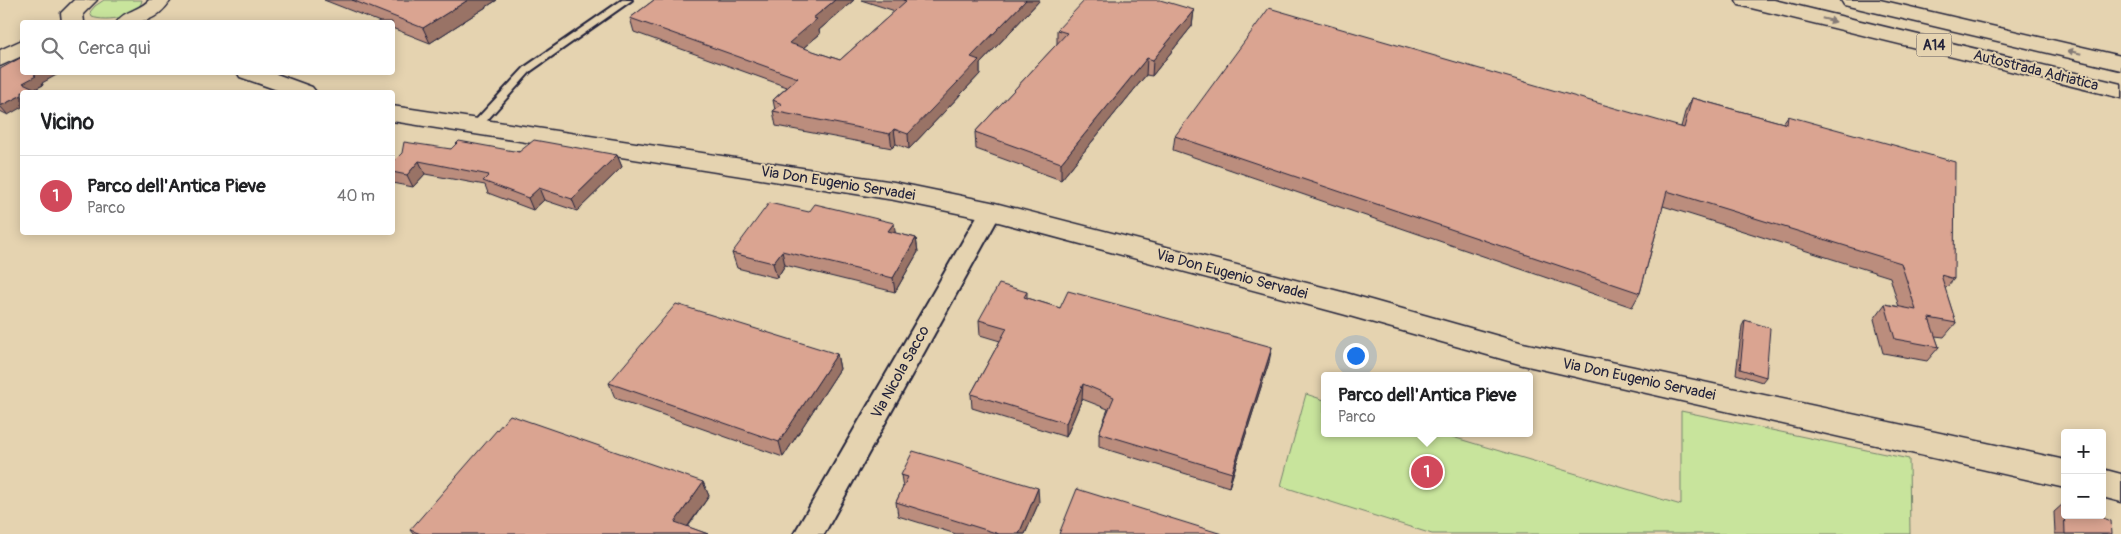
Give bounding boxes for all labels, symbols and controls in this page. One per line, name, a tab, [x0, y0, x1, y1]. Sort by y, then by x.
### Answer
one-way arrow	[1821, 16, 1836, 24]
search box	[20, 20, 395, 75]
icon: search	[38, 34, 66, 62]
road number: A14	[1916, 34, 1952, 56]
text: Cerca qui	[78, 36, 150, 60]
street label: Autostrada Adriatica	[1971, 46, 2100, 95]
one-way arrow	[2066, 48, 2081, 56]
text: Vicino	[40, 109, 94, 136]
street label: Via Don Eugenio Servadei	[759, 162, 917, 205]
text: Parco dell'Antica Pieve	[87, 174, 266, 198]
text: 1	[53, 186, 59, 206]
text: 40 m	[337, 186, 375, 206]
text: Parco	[87, 198, 125, 218]
street label: Via Don Eugenio Servadei	[1154, 245, 1310, 304]
street label: Via Nicola Sacco	[867, 323, 934, 422]
your location	[1343, 343, 1369, 369]
street label: Via Don Eugenio Servadei	[1561, 354, 1718, 405]
popup	[1321, 372, 1533, 437]
text: Parco dell'Antica Pieve	[1338, 383, 1516, 407]
text: Parco	[1338, 407, 1376, 427]
map controls	[2061, 429, 2106, 519]
button: +	[2061, 429, 2106, 474]
pin: 1	[1411, 453, 1443, 491]
button: −	[2061, 474, 2106, 519]

